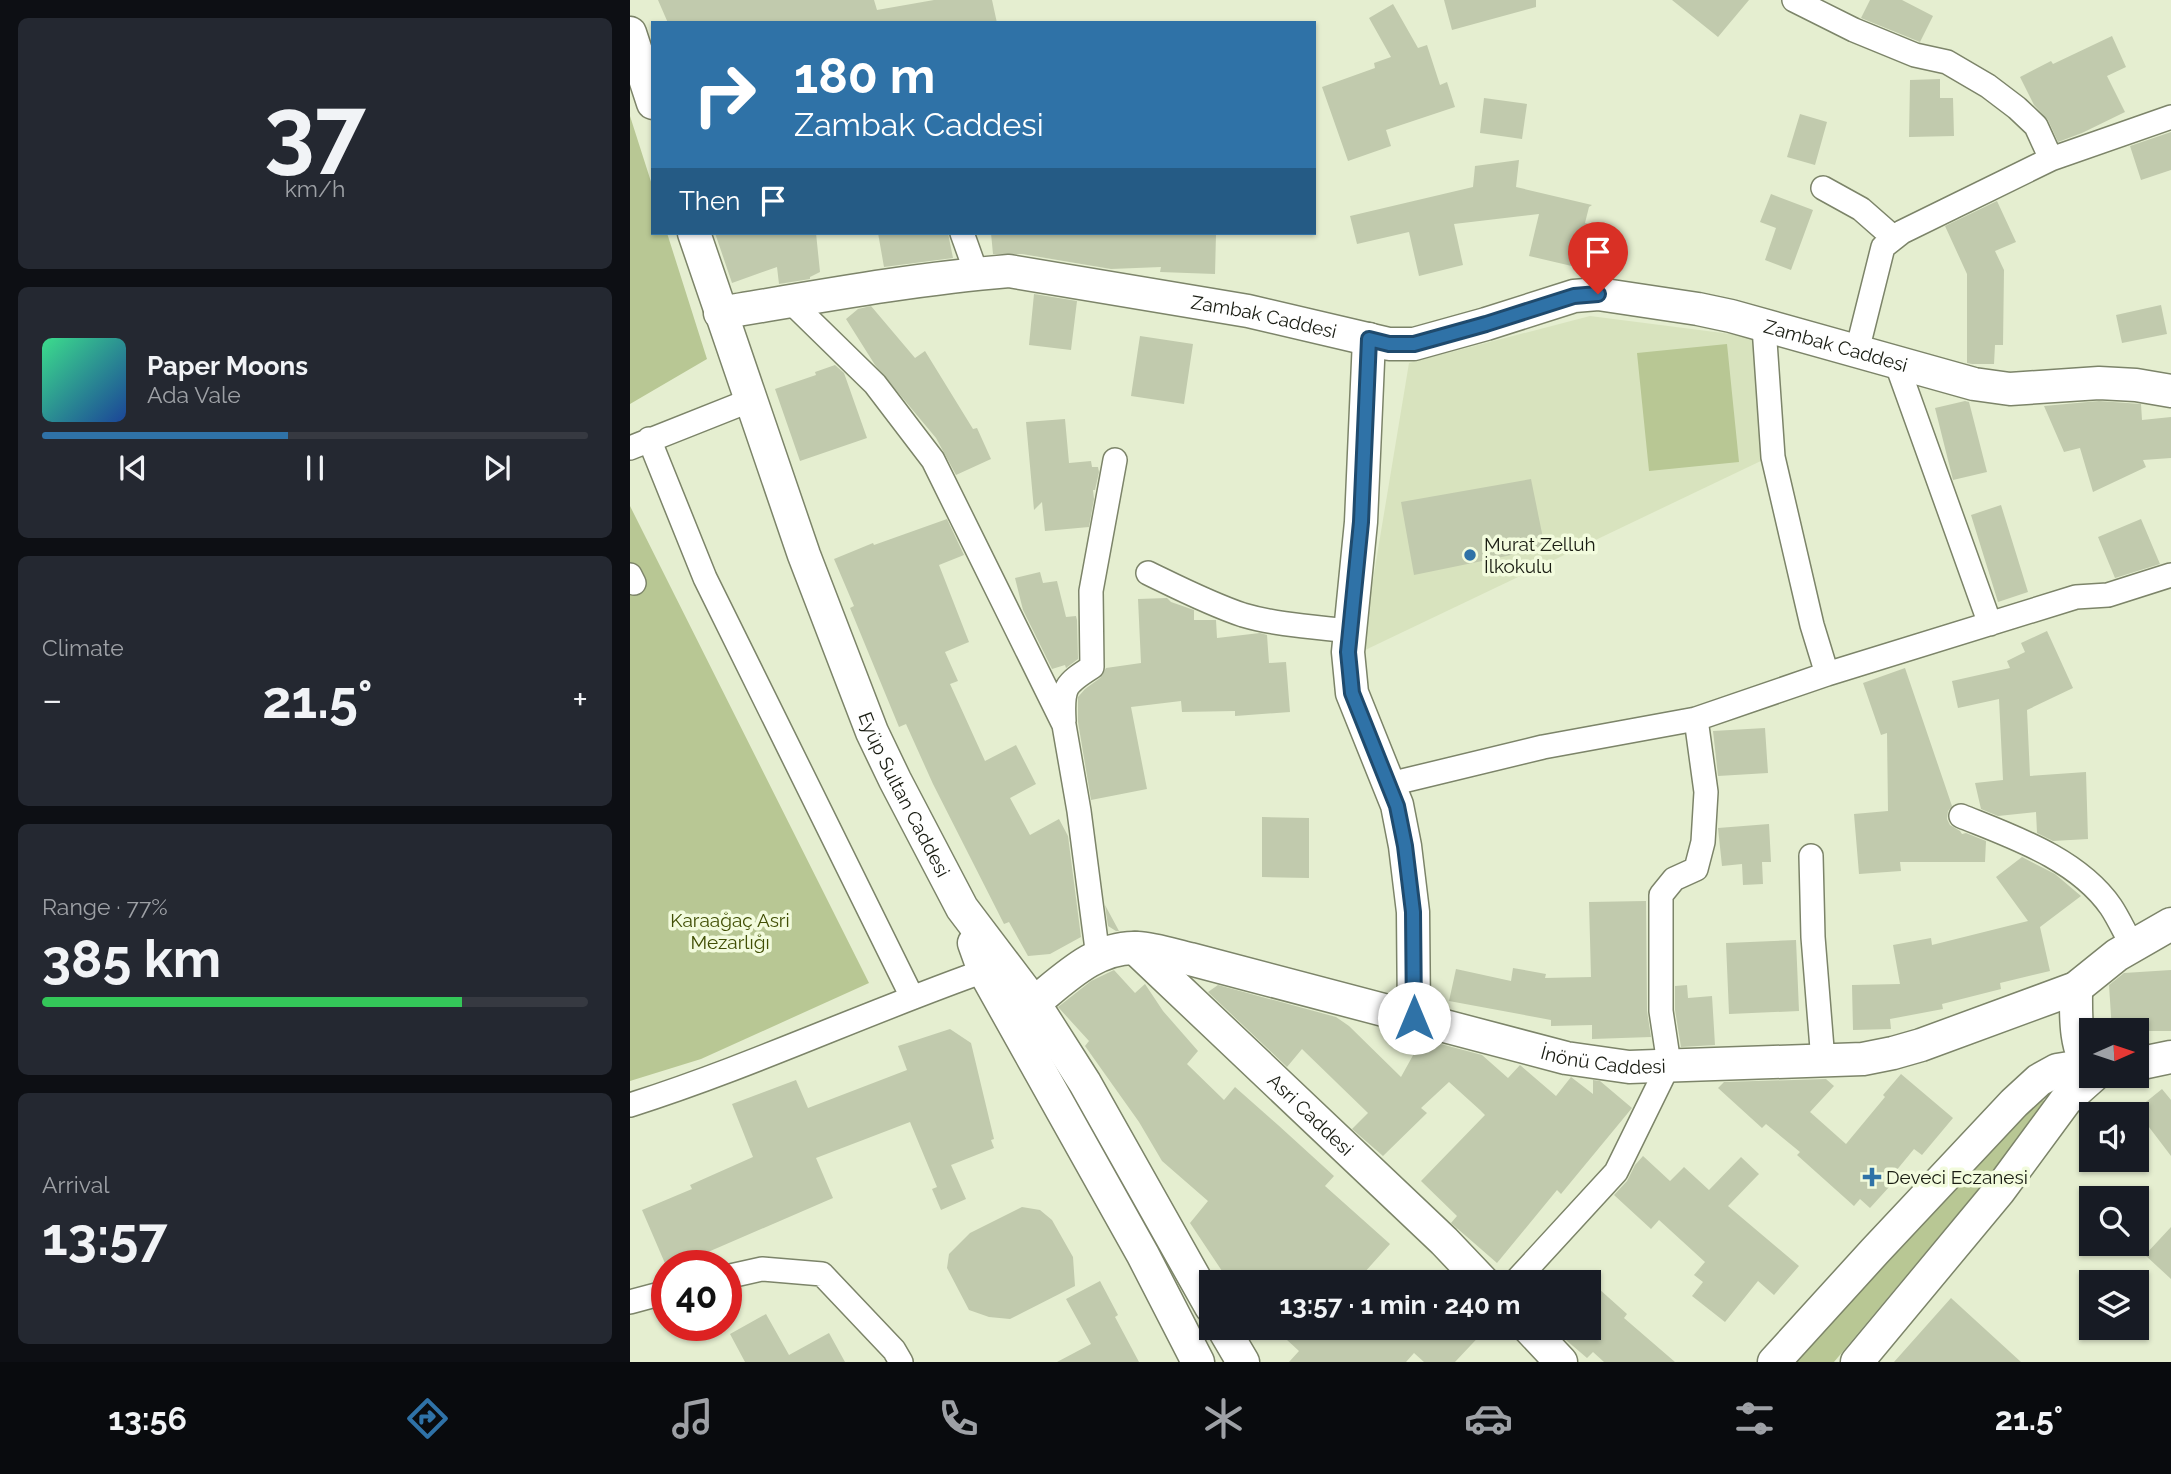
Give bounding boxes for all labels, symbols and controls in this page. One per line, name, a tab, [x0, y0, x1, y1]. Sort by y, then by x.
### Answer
text: 180 m	[794, 47, 935, 104]
icon: right	[679, 49, 770, 140]
text: 37	[264, 76, 366, 183]
text: Zambak Caddesi	[794, 106, 1044, 143]
text: km/h	[285, 175, 345, 202]
icon: arrive	[754, 182, 792, 220]
text: Then	[679, 186, 740, 216]
pin	[1568, 222, 1628, 294]
icon: arrive	[1579, 233, 1617, 271]
street label: Zambak Caddesi	[1189, 291, 1339, 342]
street label: Zambak Caddesi	[1761, 315, 1910, 376]
text: Paper Moons	[147, 351, 308, 381]
text: Ada Vale	[147, 381, 241, 408]
icon: previous	[114, 449, 152, 487]
icon: pause	[296, 449, 334, 487]
icon: next	[478, 449, 516, 487]
place label: Murat Zelluh İlkokulu	[1484, 533, 1596, 577]
marker: Murat Zelluh İlkokulu	[1462, 547, 1478, 563]
text: Climate	[42, 634, 124, 661]
text: 21.5°	[262, 669, 373, 730]
text: −	[42, 677, 62, 722]
text: +	[572, 677, 588, 722]
street label: Eyüp Sultan Caddesi	[854, 709, 955, 881]
text: Range · 77%	[42, 893, 168, 920]
park label: Karaağaç Asri Mezarlığı	[670, 909, 790, 953]
text: 385 km	[42, 928, 221, 989]
position arrow	[1377, 981, 1451, 1055]
north arrow	[2079, 1018, 2149, 1088]
map controls	[2079, 1018, 2149, 1340]
street label: İnönü Caddesi	[1538, 1041, 1666, 1078]
street label: Asri Caddesi	[1263, 1069, 1358, 1160]
button: sound	[2079, 1102, 2149, 1172]
place label: Deveci Eczanesi	[1886, 1166, 2028, 1188]
marker: Deveci Eczanesi	[1864, 1169, 1880, 1185]
text: Arrival	[42, 1171, 109, 1198]
button: search	[2079, 1186, 2149, 1256]
text: 13:57	[42, 1206, 168, 1267]
speed limit sign: 40	[651, 1250, 742, 1341]
button: layers	[2079, 1270, 2149, 1340]
text: 13:57 · 1 min · 240 m	[1280, 1290, 1520, 1320]
icon: directions	[403, 1394, 452, 1443]
icon: music	[668, 1394, 717, 1443]
icon: phone	[934, 1394, 983, 1443]
icon: climate	[1199, 1394, 1248, 1443]
icon: car	[1464, 1394, 1513, 1443]
icon: filters	[1730, 1394, 1779, 1443]
text: 13:56	[108, 1400, 187, 1437]
text: 21.5°	[1995, 1400, 2063, 1437]

